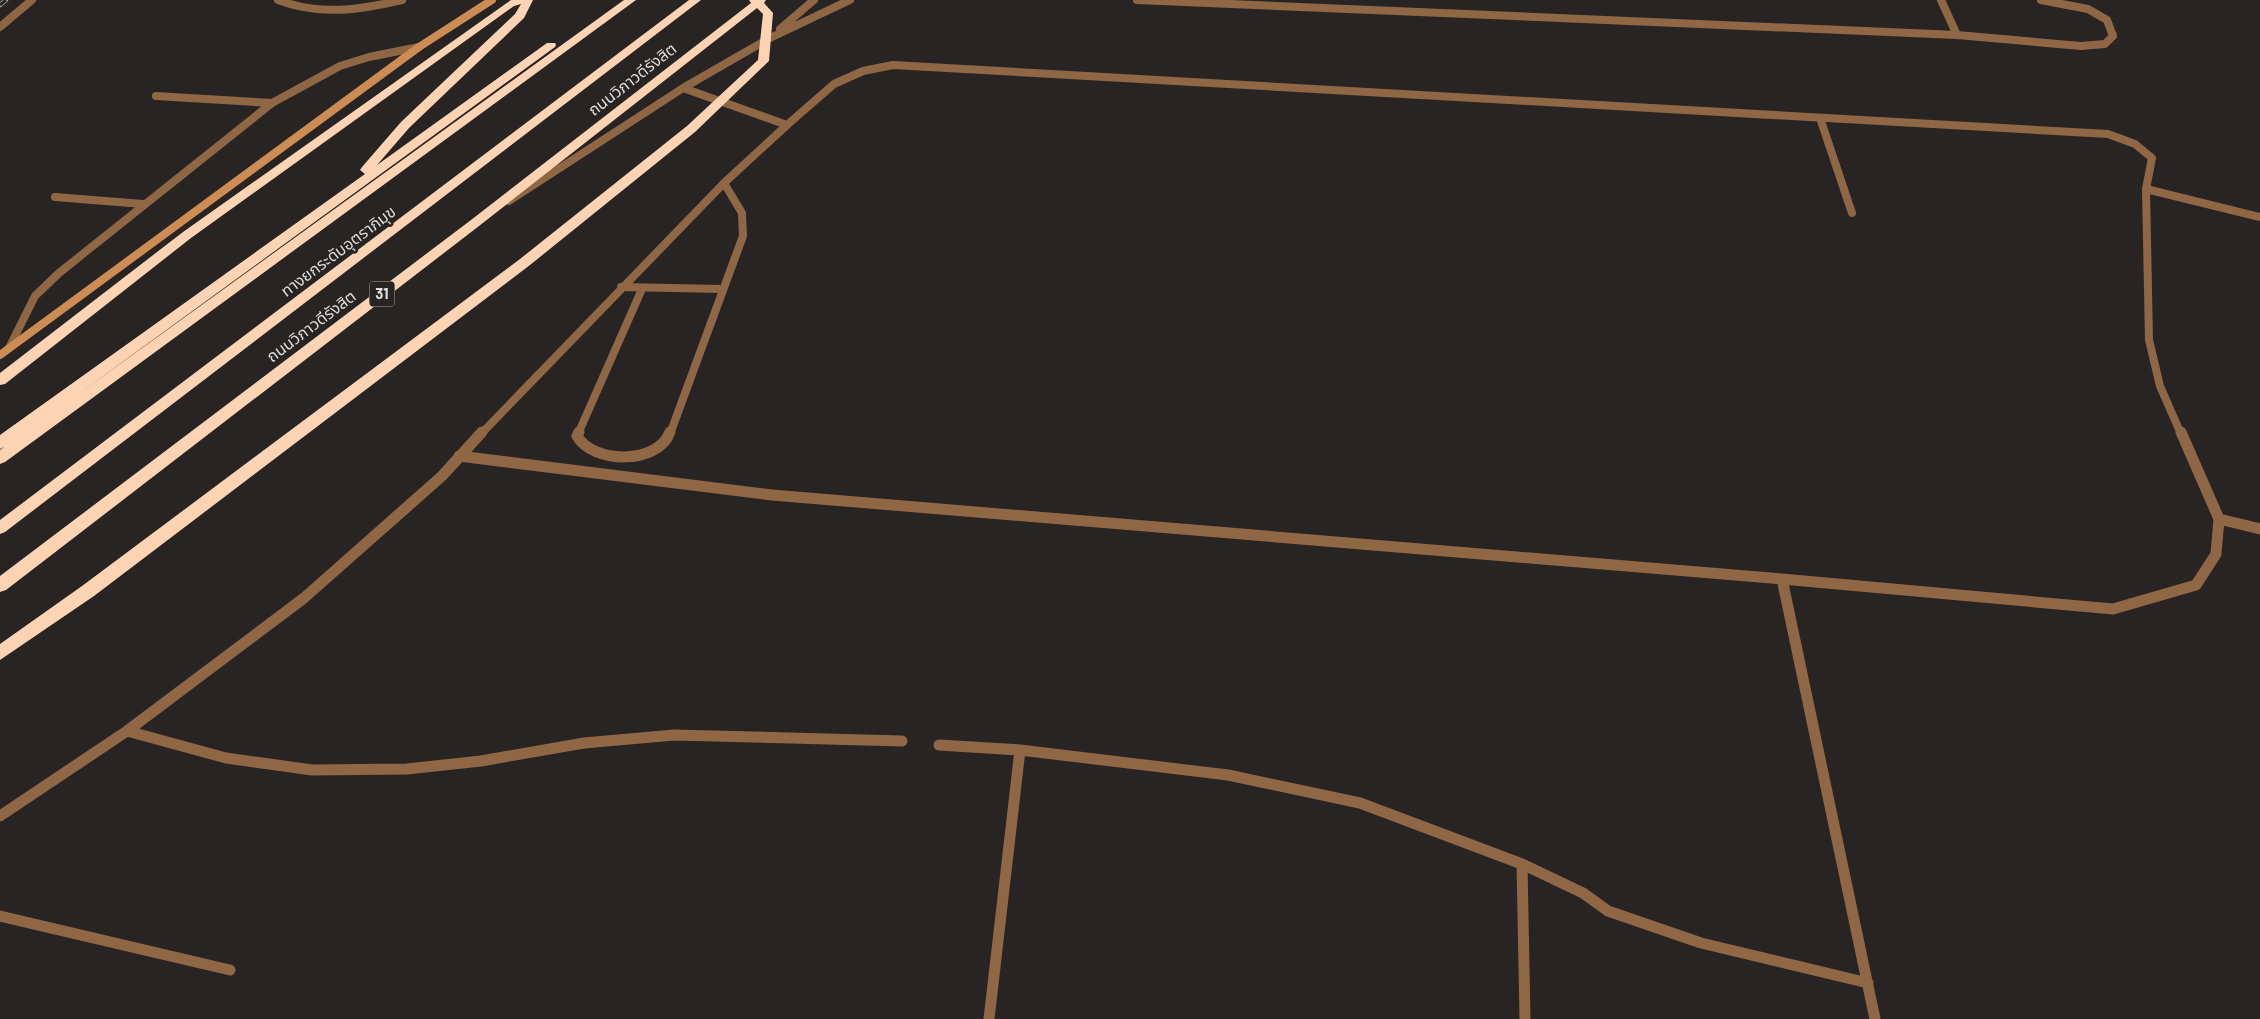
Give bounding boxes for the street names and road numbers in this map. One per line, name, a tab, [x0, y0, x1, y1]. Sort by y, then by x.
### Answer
street label: ถนนวิภาวดีรังสิต	[584, 38, 680, 119]
street label: ทางยกระดับอุตราภิมุข	[277, 201, 399, 301]
road number: 31	[370, 282, 394, 306]
street label: ถนนวิภาวดีรังสิต	[262, 286, 359, 365]

